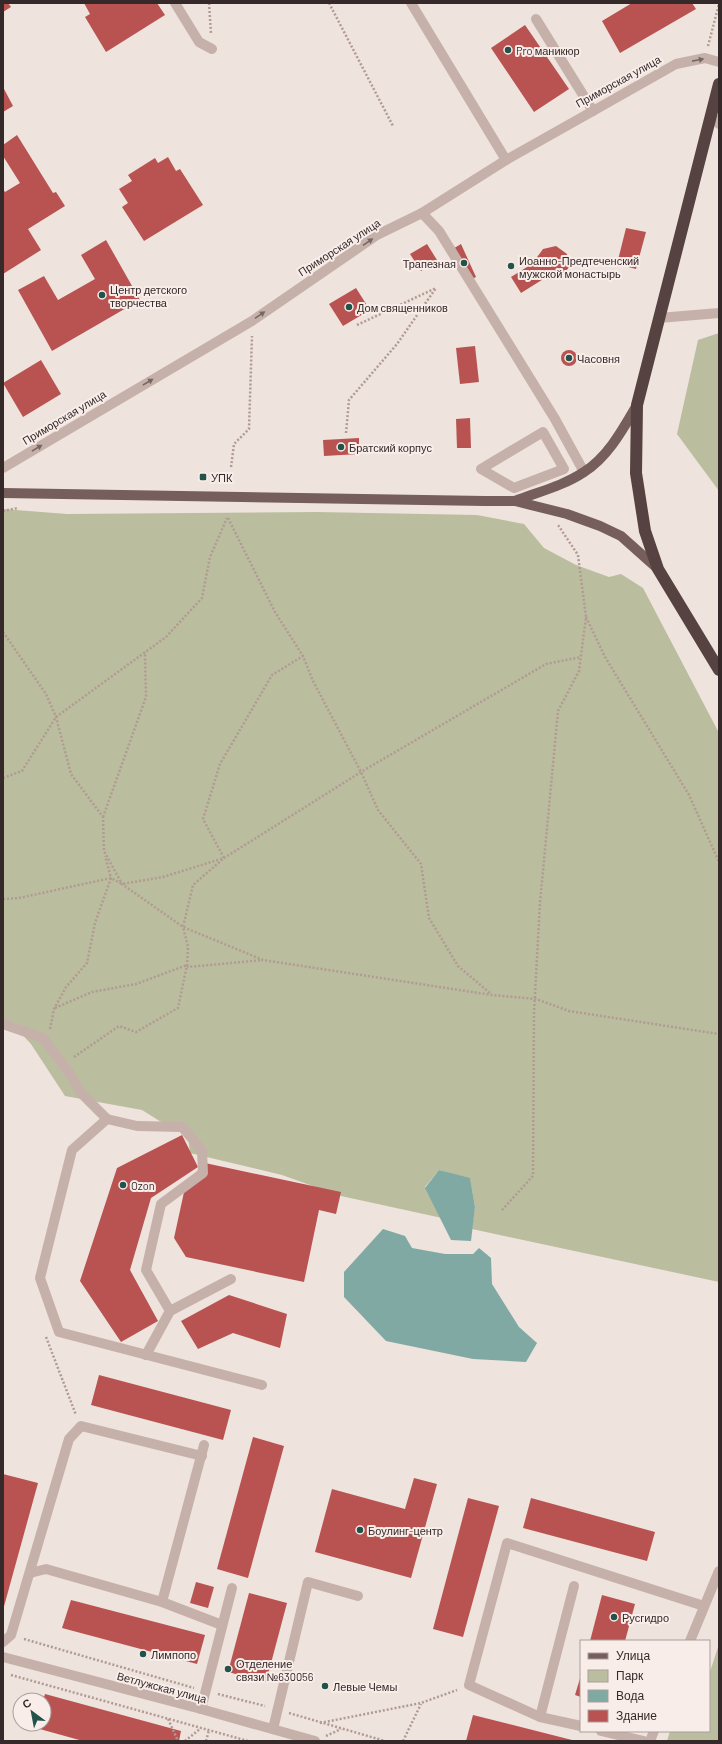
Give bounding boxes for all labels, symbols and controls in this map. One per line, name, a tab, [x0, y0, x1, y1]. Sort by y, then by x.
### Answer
place label: Pro маникюр	[516, 44, 580, 57]
marker: Pro маникюр	[503, 45, 513, 55]
street label: Приморская улица	[573, 52, 663, 110]
one-way arrow	[692, 56, 704, 62]
street label: Приморская улица	[296, 215, 383, 278]
one-way arrow	[362, 238, 373, 246]
place label: Иоанно-Предтеченский мужской монастырь	[519, 254, 639, 280]
place label: Трапезная	[403, 257, 456, 270]
marker: Трапезная	[459, 258, 469, 268]
marker: Иоанно-Предтеченский мужской монастырь	[506, 261, 516, 271]
place label: Центр детского творчества	[110, 283, 187, 309]
marker: Центр детского творчества	[97, 290, 107, 300]
place label: Дом священников	[357, 301, 448, 314]
marker: Дом священников	[344, 302, 354, 312]
one-way arrow	[255, 311, 265, 319]
place label: Часовня	[577, 352, 620, 365]
marker: Часовня	[564, 353, 574, 363]
one-way arrow	[143, 379, 154, 386]
street label: Приморская улица	[20, 387, 109, 447]
place label: Братский корпус	[349, 441, 432, 454]
marker: Братский корпус	[336, 442, 346, 452]
one-way arrow	[31, 445, 43, 452]
place label: УПК	[211, 471, 233, 484]
marker: УПК	[198, 472, 208, 482]
place label: Ozon	[131, 1179, 155, 1192]
marker: Ozon	[118, 1180, 128, 1190]
place label: Боулинг-центр	[368, 1524, 443, 1537]
marker: Боулинг-центр	[355, 1525, 365, 1535]
place label: Русгидро	[622, 1611, 669, 1624]
marker: Русгидро	[609, 1612, 619, 1622]
legend	[580, 1640, 710, 1732]
place label: Лимпопо	[151, 1648, 196, 1661]
text: Улица	[616, 1648, 650, 1663]
marker: Лимпопо	[138, 1649, 148, 1659]
place label: Отделение связи №630056	[236, 1657, 314, 1683]
marker: Отделение связи №630056	[223, 1664, 233, 1674]
text: Парк	[616, 1668, 644, 1683]
street label: Ветлужская улица	[116, 1669, 209, 1705]
place label: Левые Чемы	[333, 1680, 397, 1693]
marker: Левые Чемы	[320, 1681, 330, 1691]
text: Вода	[616, 1688, 644, 1703]
north arrow	[12, 1692, 52, 1732]
text: С	[20, 1695, 33, 1711]
text: Здание	[616, 1708, 657, 1723]

